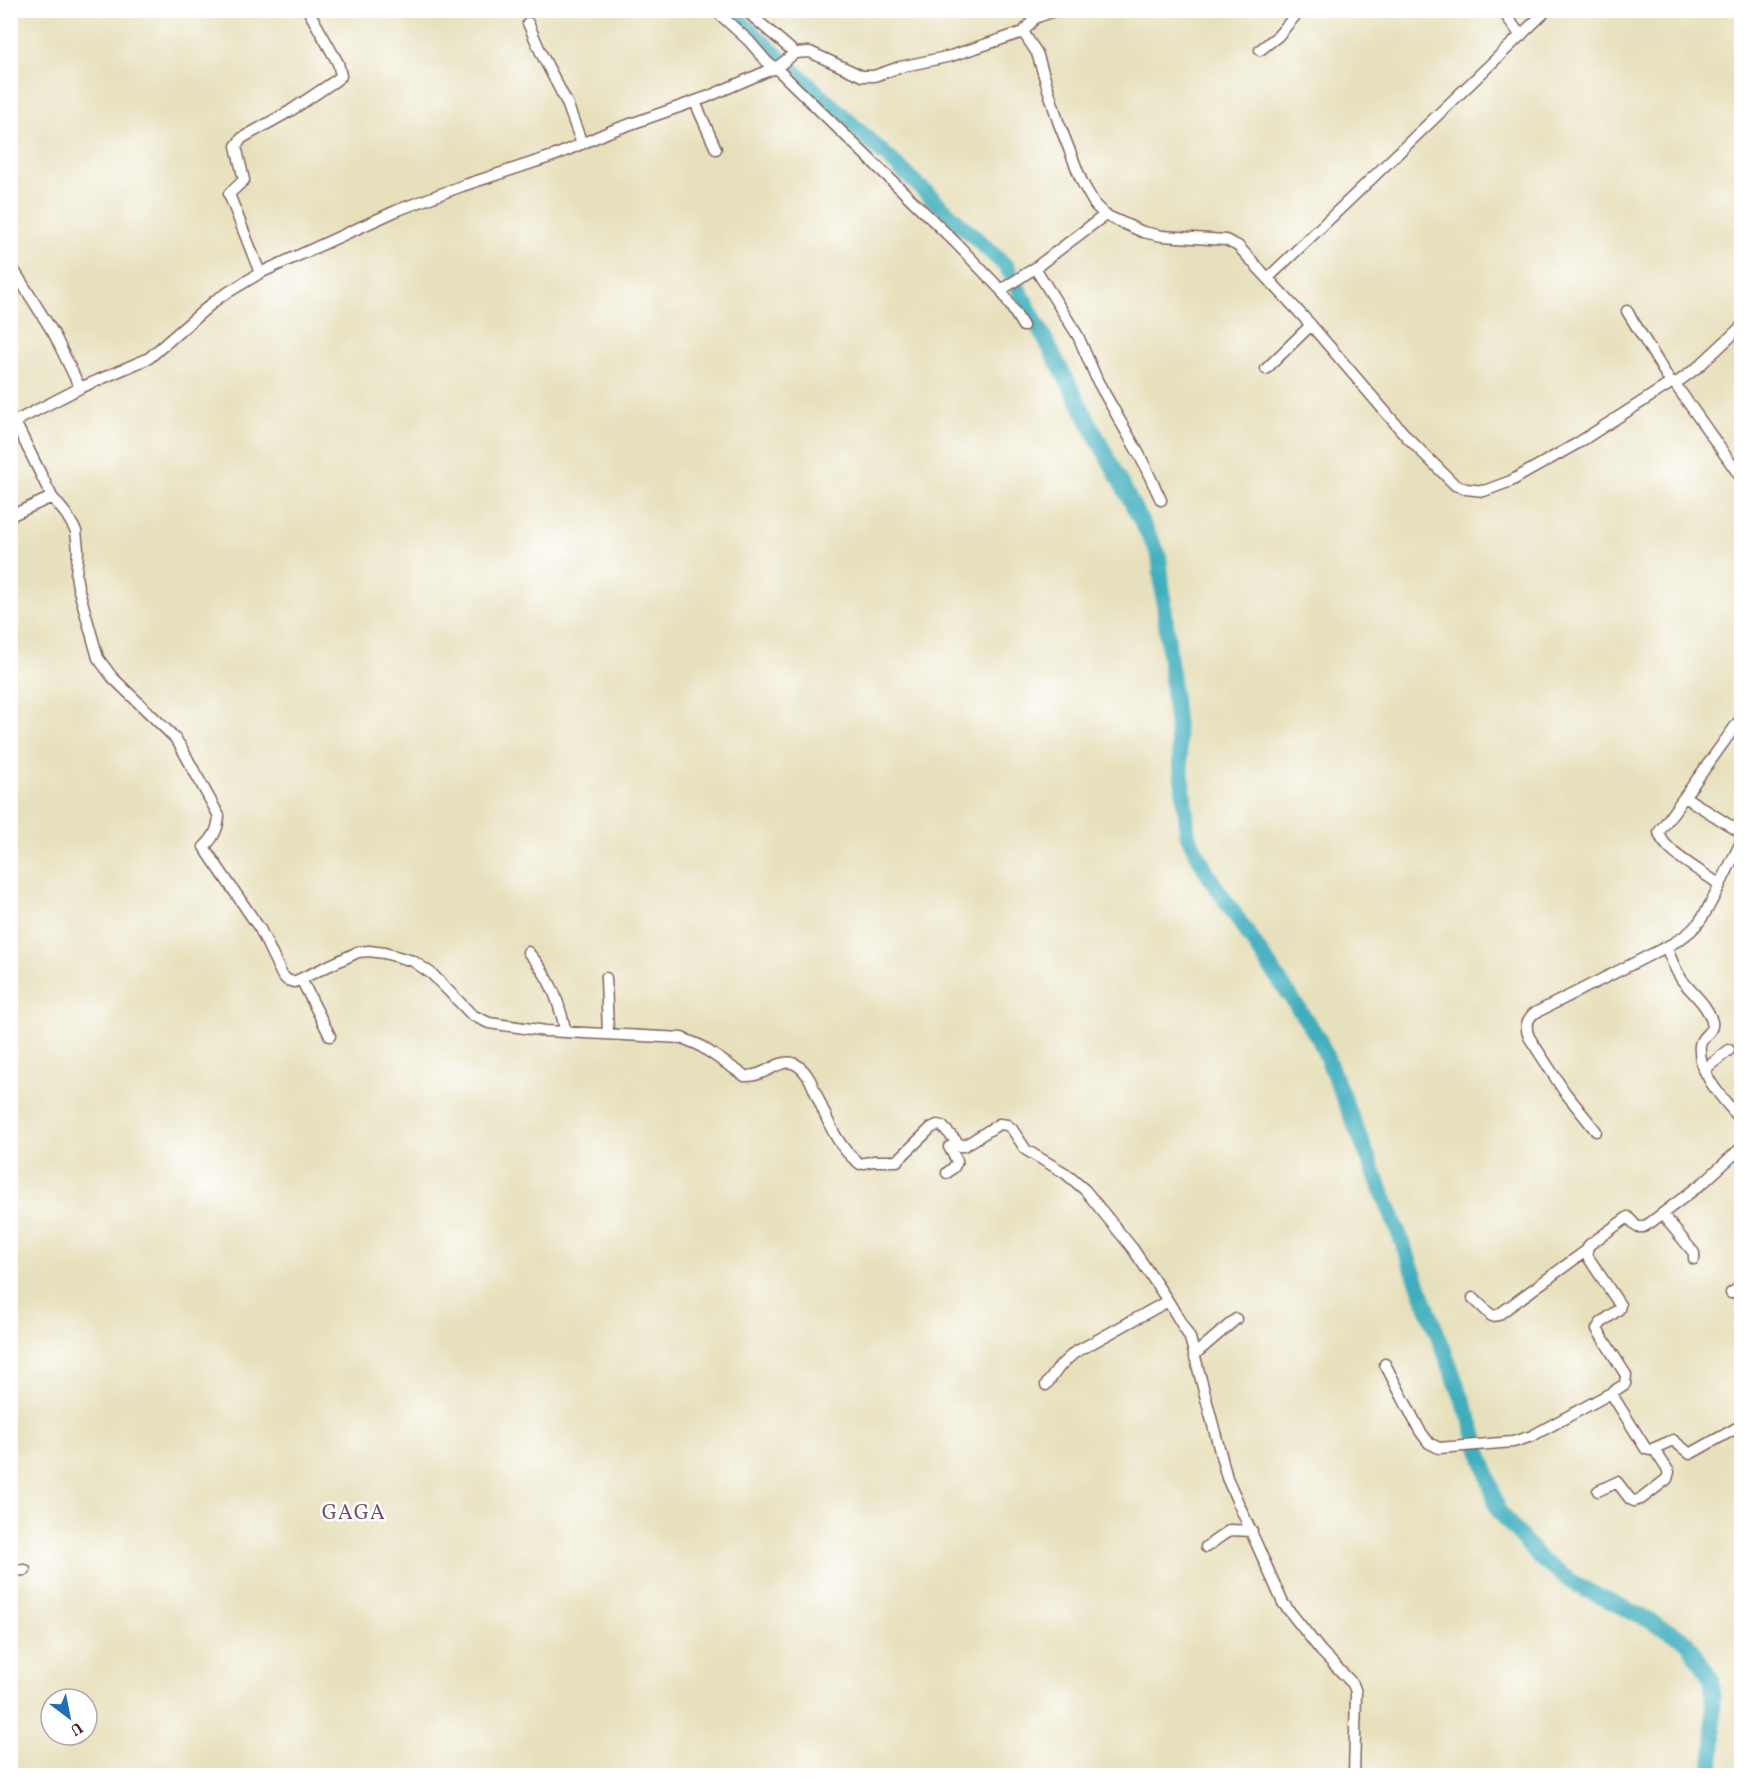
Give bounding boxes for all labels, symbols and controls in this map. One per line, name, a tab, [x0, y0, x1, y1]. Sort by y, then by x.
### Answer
district label: GAGA	[322, 1499, 386, 1528]
north arrow	[39, 1687, 99, 1747]
text: U	[65, 1716, 86, 1740]

